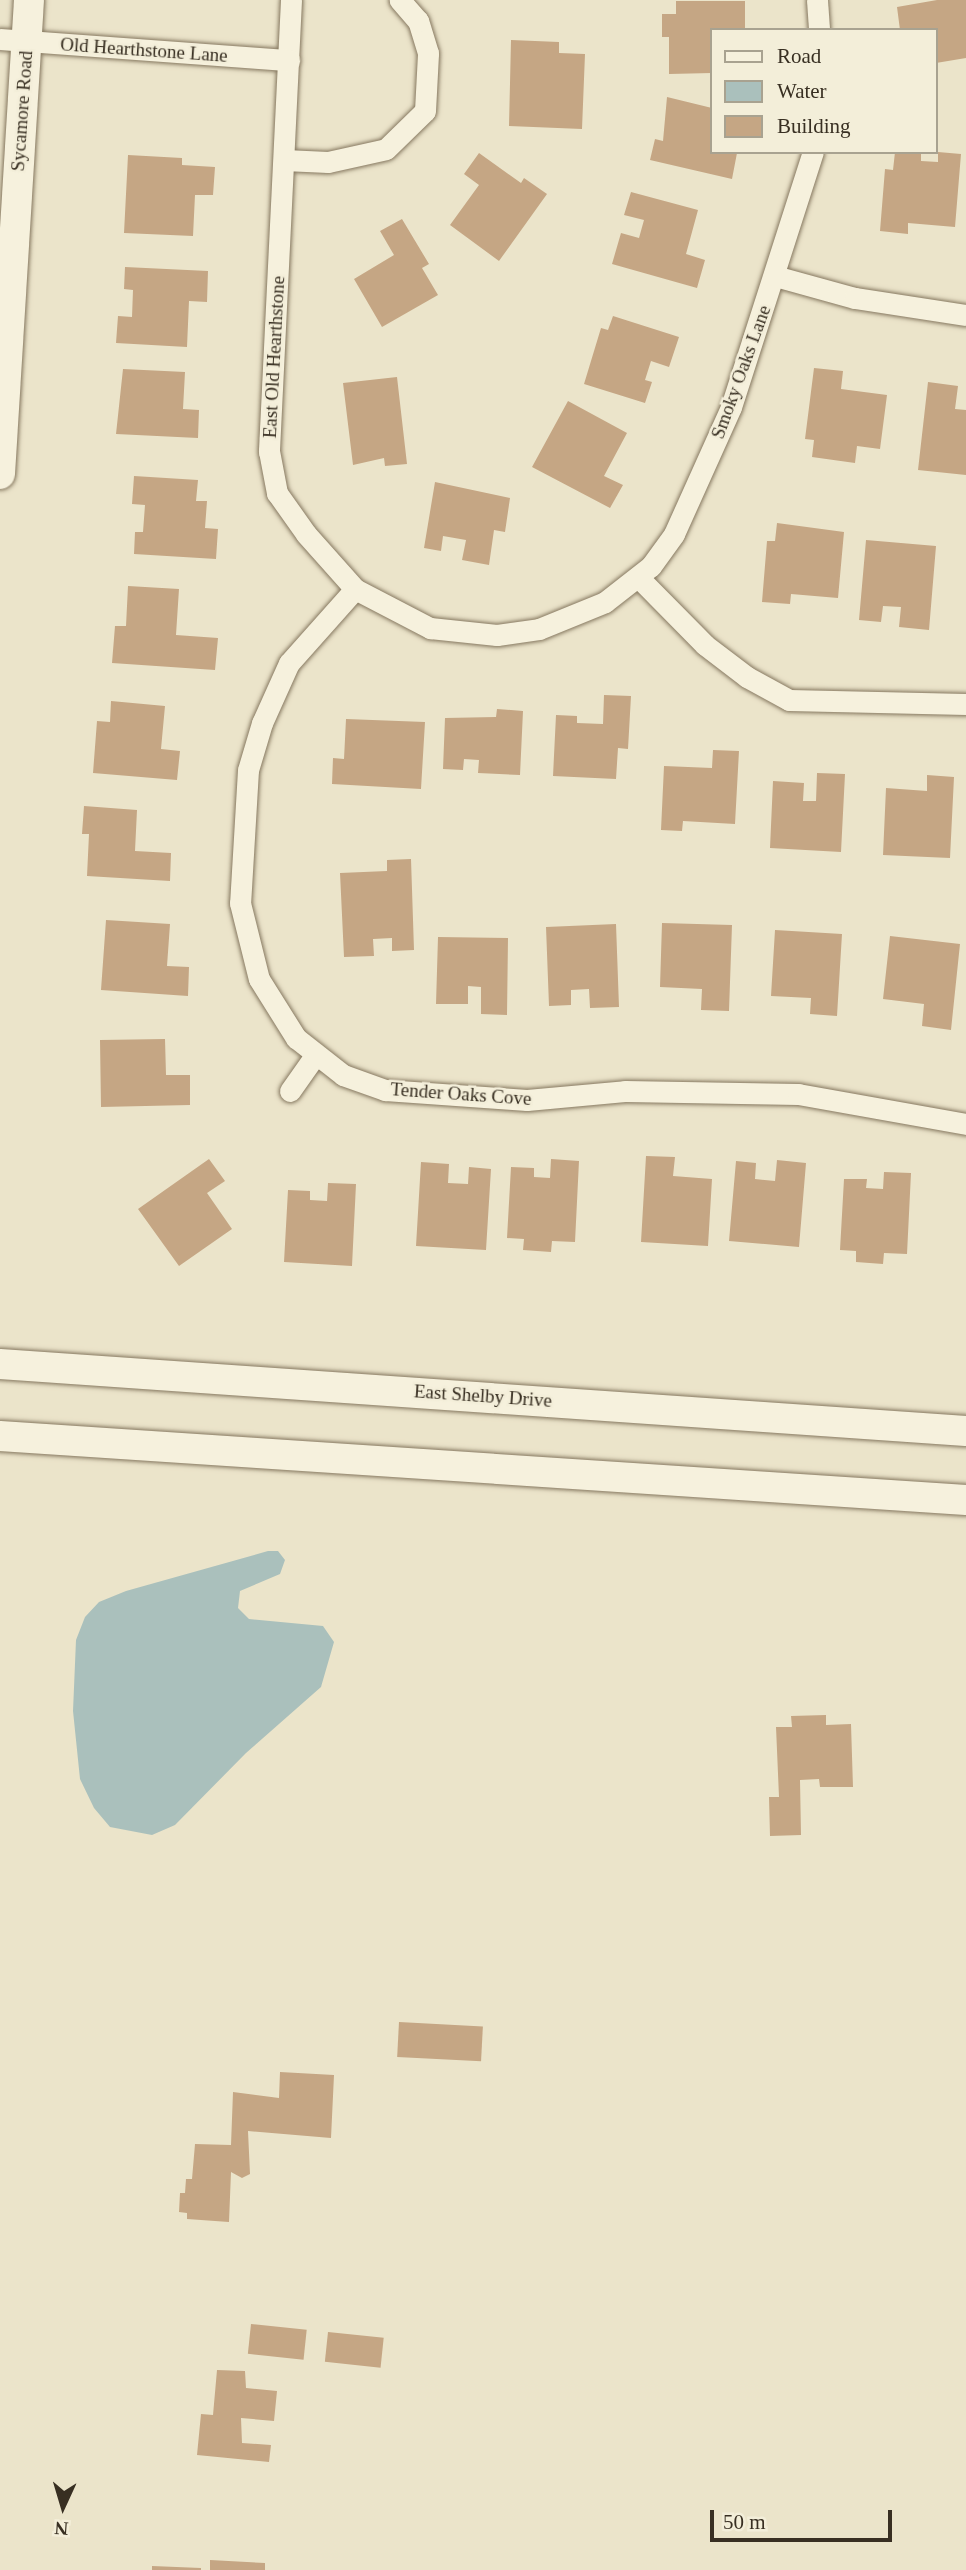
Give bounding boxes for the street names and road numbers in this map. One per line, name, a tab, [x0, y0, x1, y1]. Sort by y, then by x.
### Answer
street label: Old Hearthstone Lane	[60, 33, 228, 67]
street label: Sycamore Road	[6, 50, 38, 172]
street label: East Old Hearthstone	[258, 275, 290, 439]
street label: Smoky Oaks Lane	[706, 302, 776, 442]
street label: Tender Oaks Cove	[390, 1078, 532, 1110]
street label: East Shelby Drive	[413, 1380, 553, 1412]

